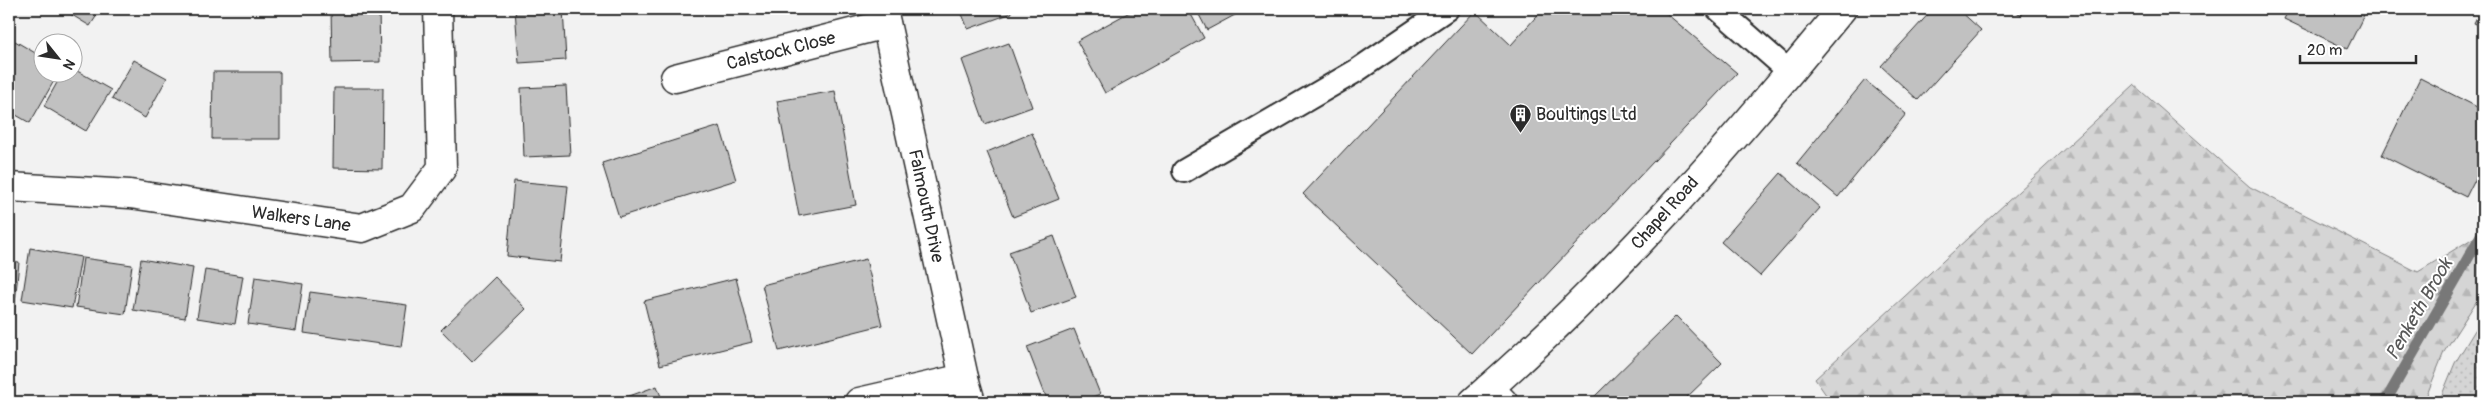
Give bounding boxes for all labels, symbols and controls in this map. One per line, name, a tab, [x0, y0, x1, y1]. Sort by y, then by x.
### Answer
street label: Calstock Close	[724, 26, 838, 76]
north arrow	[32, 32, 82, 82]
scale bar	[2300, 32, 2416, 64]
text: 20 m	[2307, 41, 2342, 60]
text: N	[59, 56, 79, 73]
building icon: Boultings Ltd	[1508, 102, 1532, 133]
place label: Boultings Ltd	[1536, 103, 1637, 126]
street label: Falmouth Drive	[903, 147, 949, 265]
street label: Chapel Road	[1626, 172, 1704, 254]
street label: Walkers Lane	[250, 201, 352, 237]
water label: Penketh Brook	[2380, 252, 2459, 364]

